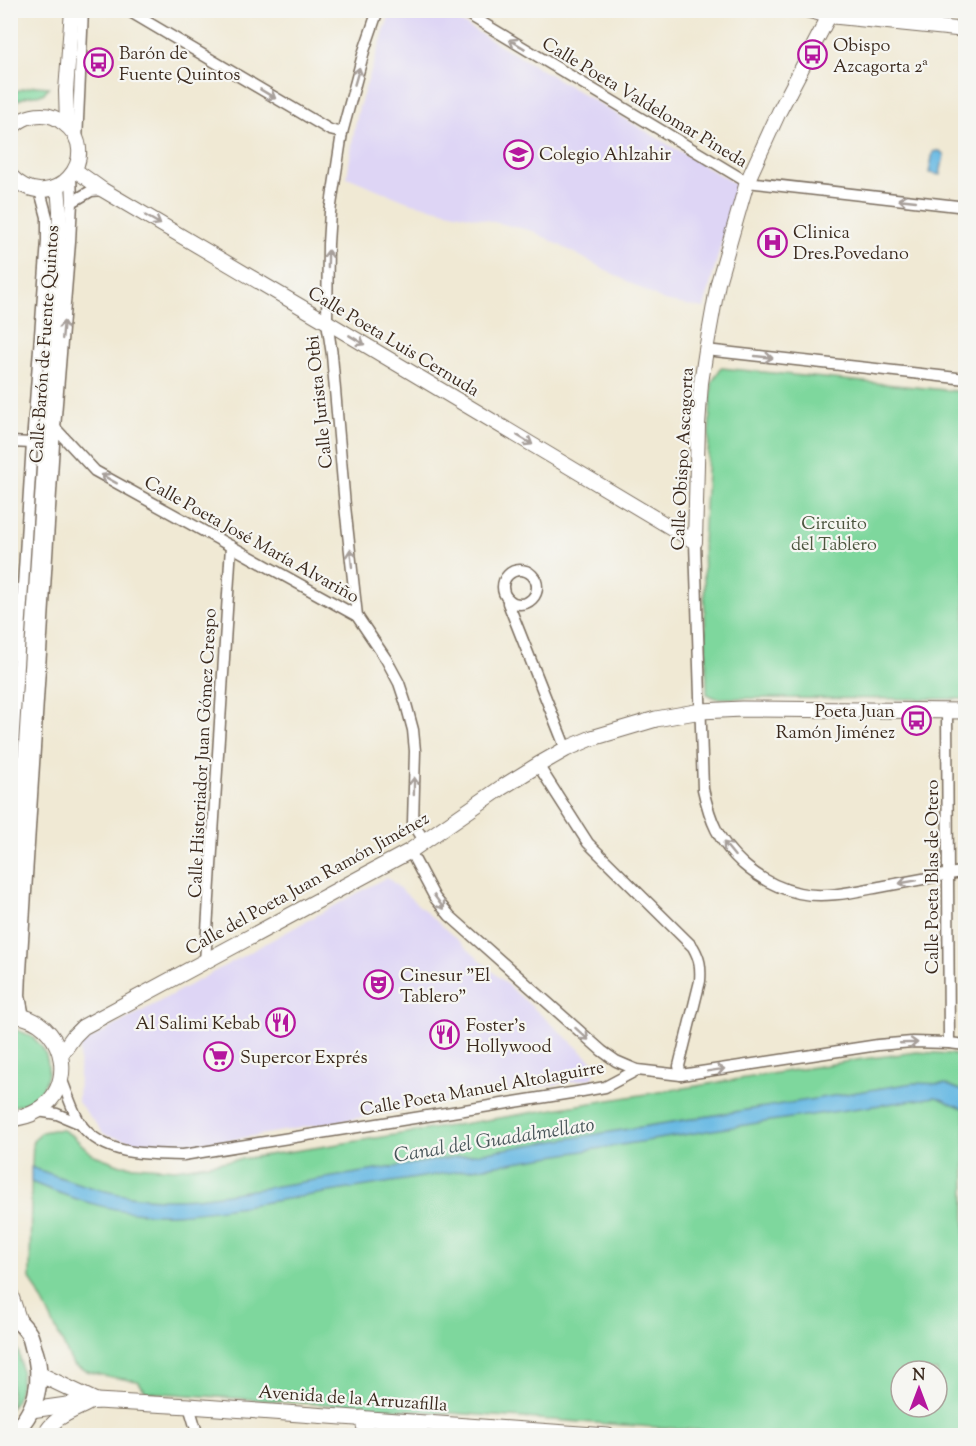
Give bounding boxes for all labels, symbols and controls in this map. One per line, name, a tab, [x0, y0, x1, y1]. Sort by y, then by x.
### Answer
street label: Calle Poeta Valdelomar Pineda	[536, 32, 752, 176]
place label: Obispo Azcagorta 2ª	[833, 34, 928, 81]
one-way arrow	[509, 38, 526, 50]
bus stop icon: Obispo Azcagorta 2ª	[796, 39, 828, 71]
place label: Barón de Fuente Quintos	[119, 42, 240, 89]
bus stop icon: Barón de Fuente Quintos	[82, 47, 114, 79]
one-way arrow	[351, 67, 363, 86]
one-way arrow	[259, 88, 276, 100]
school or university icon: Colegio Ahlzahir	[502, 138, 534, 170]
place label: Colegio Ahlzahir	[539, 143, 671, 169]
one-way arrow	[898, 195, 918, 206]
one-way arrow	[144, 214, 161, 226]
place label: Clinica Dres.Povedano	[793, 221, 909, 268]
street label: Calle Barón de Fuente Quintos	[25, 224, 67, 464]
hospital icon: Clinica Dres.Povedano	[756, 226, 788, 258]
one-way arrow	[322, 249, 334, 269]
street label: Calle Poeta Luis Cernuda	[302, 281, 484, 404]
one-way arrow	[58, 321, 69, 341]
street label: Calle Jurista Otbi	[301, 334, 341, 470]
one-way arrow	[348, 335, 365, 347]
one-way arrow	[753, 352, 773, 363]
street label: Calle Obispo Ascagorta	[666, 367, 702, 551]
one-way arrow	[516, 435, 533, 447]
street label: Calle Poeta José María Alvariño	[139, 471, 364, 611]
one-way arrow	[101, 473, 118, 485]
park label: Circuito del Tablero	[791, 512, 877, 559]
one-way arrow	[345, 548, 356, 568]
street label: Calle Historiador Juan Gómez Crespo	[183, 607, 225, 899]
place label: Poeta Juan Ramón Jiménez	[776, 700, 895, 747]
bus stop icon: Poeta Juan Ramón Jiménez	[900, 705, 932, 737]
one-way arrow	[408, 777, 420, 797]
street label: Calle Poeta Blas de Otero	[921, 780, 947, 974]
street label: Calle del Poeta Juan Ramón Jiménez	[181, 807, 435, 963]
one-way arrow	[722, 841, 735, 857]
one-way arrow	[899, 876, 918, 887]
one-way arrow	[432, 893, 445, 909]
place label: Cinesur "El Tablero"	[400, 964, 490, 1011]
theatre icon: Cinesur "El Tablero"	[363, 969, 395, 1001]
restaurant icon: Al Salimi Kebab	[265, 1007, 297, 1039]
place label: Al Salimi Kebab	[135, 1012, 260, 1038]
place label: Foster's Hollywood	[466, 1014, 552, 1061]
restaurant icon: Foster's Hollywood	[429, 1019, 461, 1051]
one-way arrow	[574, 1027, 589, 1041]
one-way arrow	[899, 1037, 919, 1048]
supermarket icon: Supercor Exprés	[203, 1041, 235, 1073]
place label: Supercor Exprés	[240, 1046, 368, 1072]
street label: Calle Poeta Manuel Altolaguirre	[358, 1056, 607, 1124]
one-way arrow	[706, 1064, 726, 1075]
water label: Canal del Guadalmellato	[392, 1111, 597, 1172]
north arrow	[889, 1359, 949, 1419]
text: N	[913, 1365, 926, 1388]
street label: Avenida de la Arruzafilla	[257, 1380, 448, 1420]

